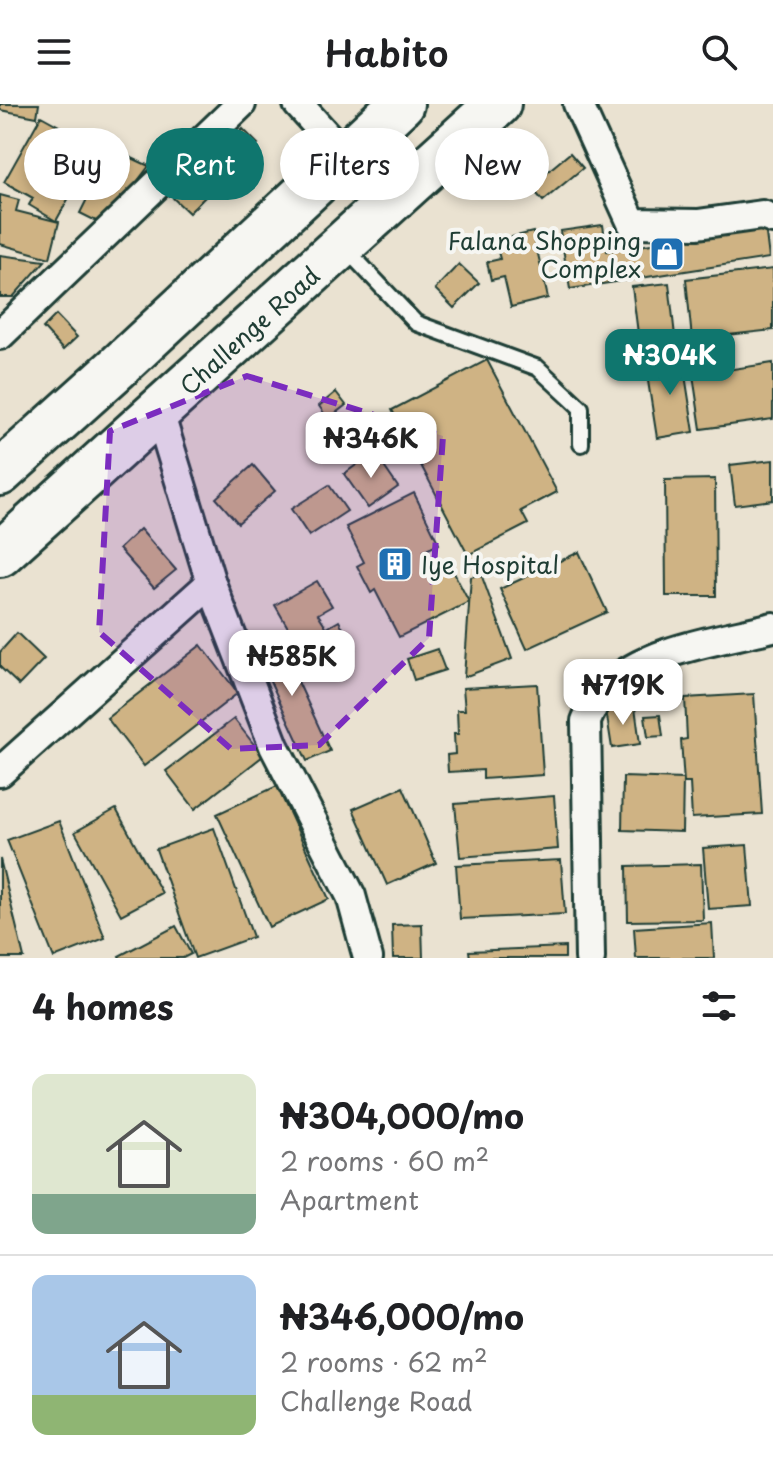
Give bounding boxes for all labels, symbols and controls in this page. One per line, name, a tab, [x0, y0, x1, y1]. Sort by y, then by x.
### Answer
text: Habito	[325, 25, 448, 79]
icon: menu	[32, 30, 76, 74]
icon: search	[697, 30, 741, 74]
chip: Buy	[24, 128, 130, 200]
chip: Rent	[146, 128, 264, 200]
chip: Filters	[280, 128, 419, 200]
chip: New	[435, 128, 549, 200]
place label: Falana Shopping Complex	[448, 222, 641, 286]
shop icon: Falana Shopping Complex	[648, 235, 686, 273]
street label: Challenge Road	[171, 257, 327, 403]
pin: ₦304K	[614, 329, 726, 397]
text: ₦304K	[623, 335, 717, 374]
pin: ₦346K	[315, 412, 427, 480]
text: ₦346K	[324, 418, 418, 457]
building icon: Iye Hospital	[376, 545, 414, 583]
place label: Iye Hospital	[421, 546, 559, 582]
pin: ₦585K	[236, 630, 348, 698]
text: ₦585K	[247, 636, 337, 675]
pin: ₦719K	[567, 659, 679, 727]
text: ₦719K	[582, 665, 664, 704]
text: 4 homes	[32, 980, 174, 1032]
icon: filters	[697, 984, 741, 1028]
text: ₦304,000/mo	[280, 1089, 524, 1141]
icon: home	[96, 1106, 192, 1202]
text: 2 rooms · 60 m²	[280, 1141, 489, 1180]
text: Apartment	[280, 1180, 419, 1219]
text: ₦346,000/mo	[280, 1290, 524, 1342]
icon: home	[96, 1307, 192, 1403]
text: 2 rooms · 62 m²	[280, 1342, 488, 1381]
text: Challenge Road	[280, 1381, 472, 1420]

